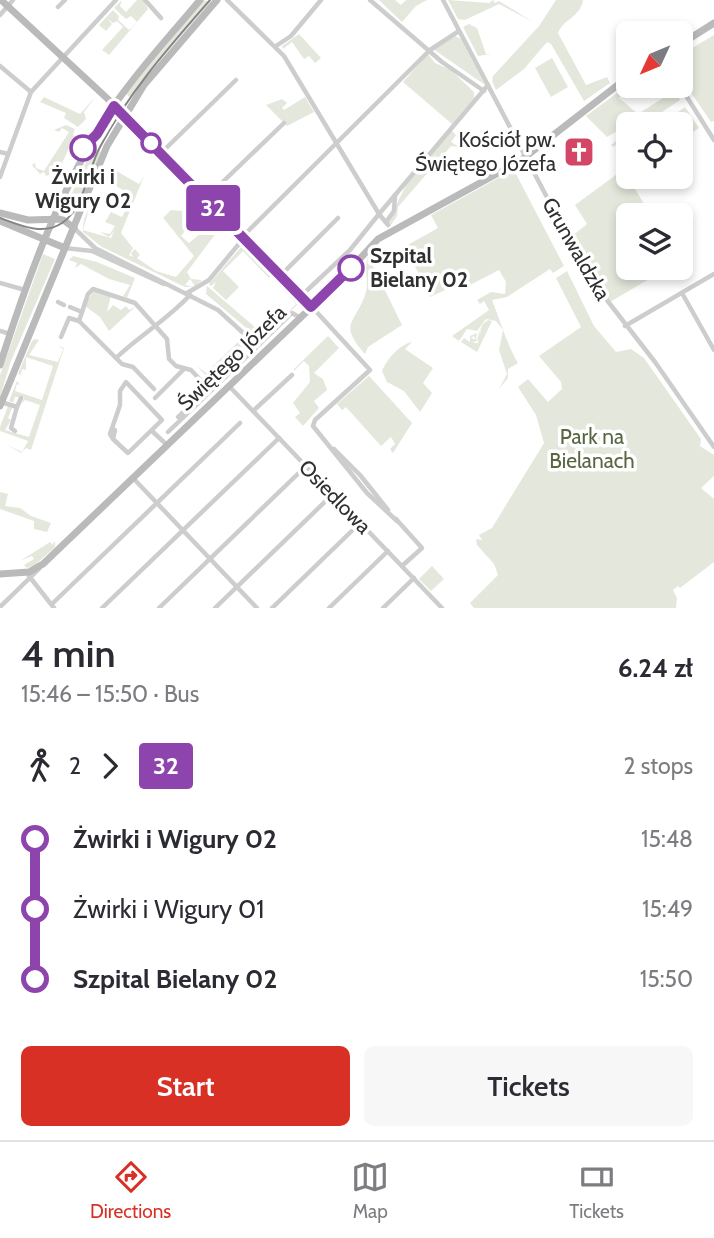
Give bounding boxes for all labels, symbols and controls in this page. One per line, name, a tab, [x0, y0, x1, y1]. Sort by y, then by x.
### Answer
north arrow	[616, 21, 693, 98]
map controls	[616, 21, 693, 280]
button: locate	[616, 112, 693, 189]
place label: Kościół pw. Świętego Józefa	[415, 127, 556, 176]
unlabelled marker	[141, 133, 161, 153]
marker: Żwirki i Wigury 02	[70, 135, 96, 161]
church icon: Kościół pw. Świętego Józefa	[562, 135, 596, 169]
place label: Żwirki i Wigury 02	[35, 164, 131, 213]
line badge: 32	[182, 185, 244, 231]
text: 32	[200, 193, 226, 222]
street label: Grunwaldzka	[537, 193, 616, 304]
button: layers	[616, 203, 693, 280]
place label: Szpital Bielany 02	[370, 243, 468, 292]
marker: Szpital Bielany 02	[338, 255, 364, 281]
street label: Świętego Józefa	[172, 300, 291, 416]
park label: Park na Bielanach	[549, 424, 635, 473]
street label: Osiedlowa	[294, 454, 377, 539]
text: 4 min	[21, 630, 116, 677]
text: 6.24 zł	[618, 652, 693, 684]
text: 15:46 – 15:50 · Bus	[21, 680, 199, 708]
icon: walk	[21, 747, 59, 785]
icon: forward	[91, 747, 129, 785]
text: 32	[153, 751, 179, 780]
text: 2	[69, 752, 81, 780]
text: 2 stops	[624, 752, 693, 780]
text: Żwirki i Wigury 02	[73, 823, 277, 855]
text: 15:48	[641, 825, 693, 853]
text: Żwirki i Wigury 01	[73, 893, 265, 925]
text: 15:49	[642, 895, 693, 923]
text: Szpital Bielany 02	[73, 963, 277, 995]
text: 15:50	[640, 965, 693, 993]
button: Start	[21, 1046, 350, 1126]
button: Tickets	[364, 1046, 693, 1126]
tab: Directions	[90, 1158, 171, 1223]
tab: Map	[351, 1158, 389, 1223]
tab: Tickets	[569, 1158, 624, 1223]

